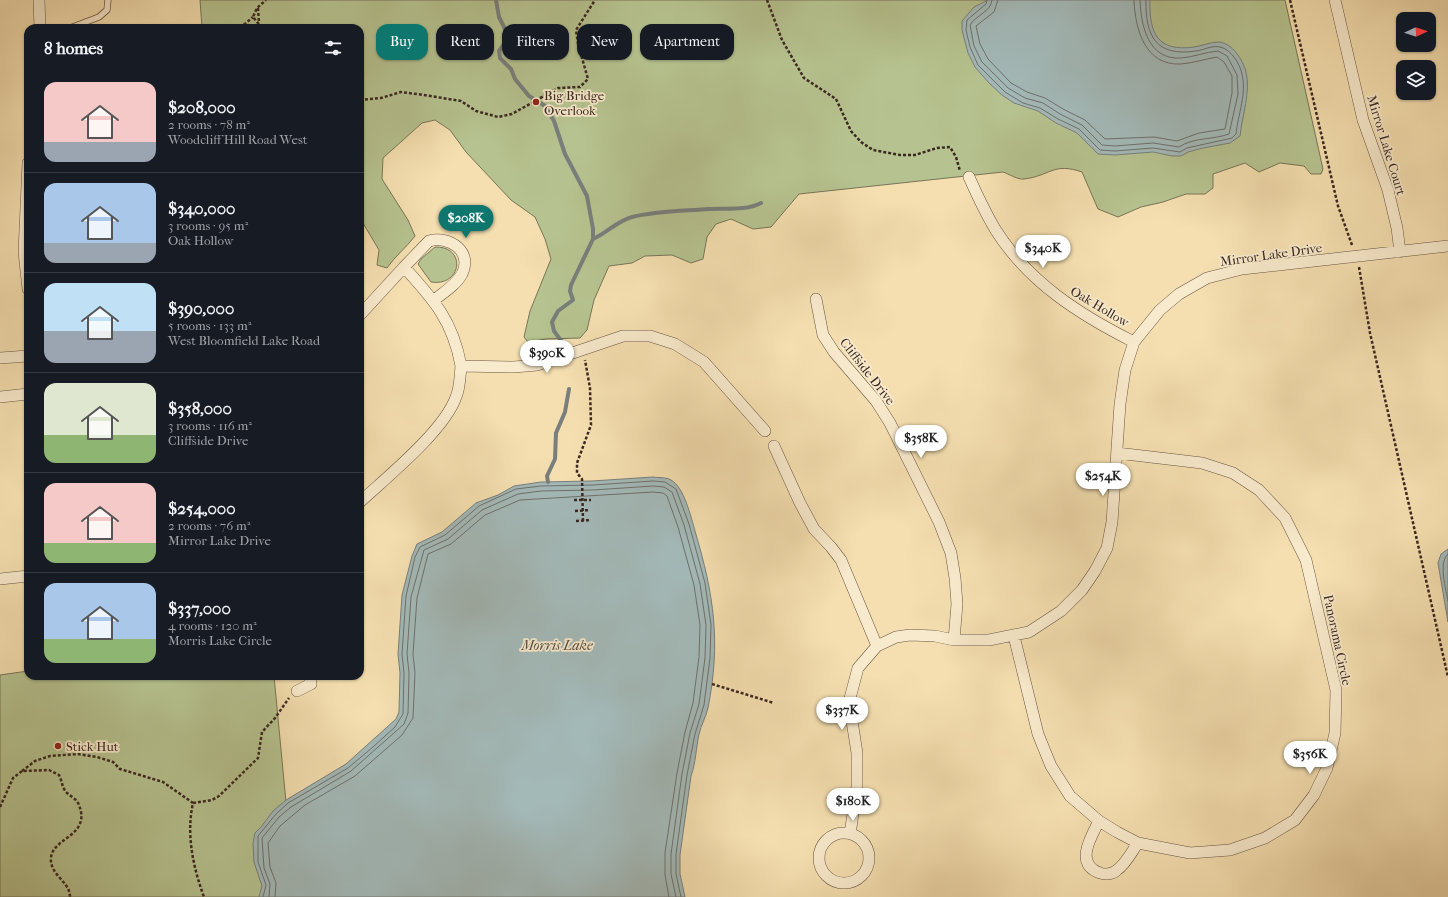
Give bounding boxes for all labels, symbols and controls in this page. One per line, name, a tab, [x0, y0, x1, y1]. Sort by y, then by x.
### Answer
north arrow	[1396, 12, 1436, 52]
map controls	[1396, 12, 1436, 100]
chip: Buy	[376, 24, 428, 60]
chip: Rent	[436, 24, 494, 60]
chip: Filters	[502, 24, 569, 60]
chip: New	[577, 24, 632, 60]
chip: Apartment	[640, 24, 734, 60]
icon: filters	[322, 37, 344, 59]
text: 8 homes	[44, 38, 103, 58]
button: layers	[1396, 60, 1436, 100]
place label: Big Bridge Overlook	[544, 88, 605, 118]
street label: Mirror Lake Court	[1364, 93, 1409, 197]
text: $208,000	[168, 97, 236, 117]
marker: Big Bridge Overlook	[531, 97, 541, 107]
icon: home	[76, 98, 124, 146]
text: 2 rooms · 78 m²	[168, 117, 250, 132]
text: Woodcliff Hill Road West	[168, 132, 307, 147]
text: $340,000	[168, 198, 235, 218]
icon: home	[76, 199, 124, 247]
pin: $208K	[438, 205, 494, 239]
text: $208K	[448, 210, 485, 225]
text: 3 rooms · 95 m²	[168, 218, 248, 233]
text: Oak Hollow	[168, 233, 234, 248]
pin: $340K	[1015, 235, 1071, 269]
text: $340K	[1025, 240, 1061, 255]
street label: Mirror Lake Drive	[1219, 240, 1324, 269]
street label: Oak Hollow	[1068, 283, 1132, 330]
text: $390,000	[168, 298, 234, 318]
icon: home	[76, 299, 124, 347]
text: 5 rooms · 133 m²	[168, 318, 251, 333]
text: West Bloomfield Lake Road	[168, 333, 320, 348]
street label: Cliffside Drive	[837, 335, 899, 408]
pin: $390K	[519, 340, 575, 374]
text: $390K	[529, 345, 565, 360]
text: $358,000	[168, 398, 232, 418]
icon: home	[76, 399, 124, 447]
text: 3 rooms · 116 m²	[168, 418, 252, 433]
pin: $358K	[893, 425, 949, 459]
text: $358K	[904, 430, 938, 445]
text: Cliffside Drive	[168, 433, 248, 448]
pin: $254K	[1075, 463, 1131, 497]
text: $254K	[1085, 468, 1121, 483]
text: $254,000	[168, 498, 236, 518]
icon: home	[76, 499, 124, 547]
text: 2 rooms · 76 m²	[168, 518, 250, 533]
text: Mirror Lake Drive	[168, 533, 271, 548]
street label: Panorama Circle	[1321, 593, 1355, 687]
text: $337,000	[168, 598, 231, 618]
icon: home	[76, 599, 124, 647]
text: 4 rooms · 120 m²	[168, 618, 257, 633]
text: Morris Lake Circle	[168, 633, 272, 648]
water label: Morris Lake	[520, 637, 593, 654]
pin: $337K	[814, 697, 870, 731]
text: $337K	[825, 702, 859, 717]
place label: Stick Hut	[66, 739, 119, 754]
marker: Stick Hut	[53, 741, 63, 751]
pin: $356K	[1282, 741, 1338, 775]
text: $356K	[1293, 746, 1327, 761]
pin: $180K	[825, 788, 881, 822]
text: $180K	[836, 793, 870, 808]

